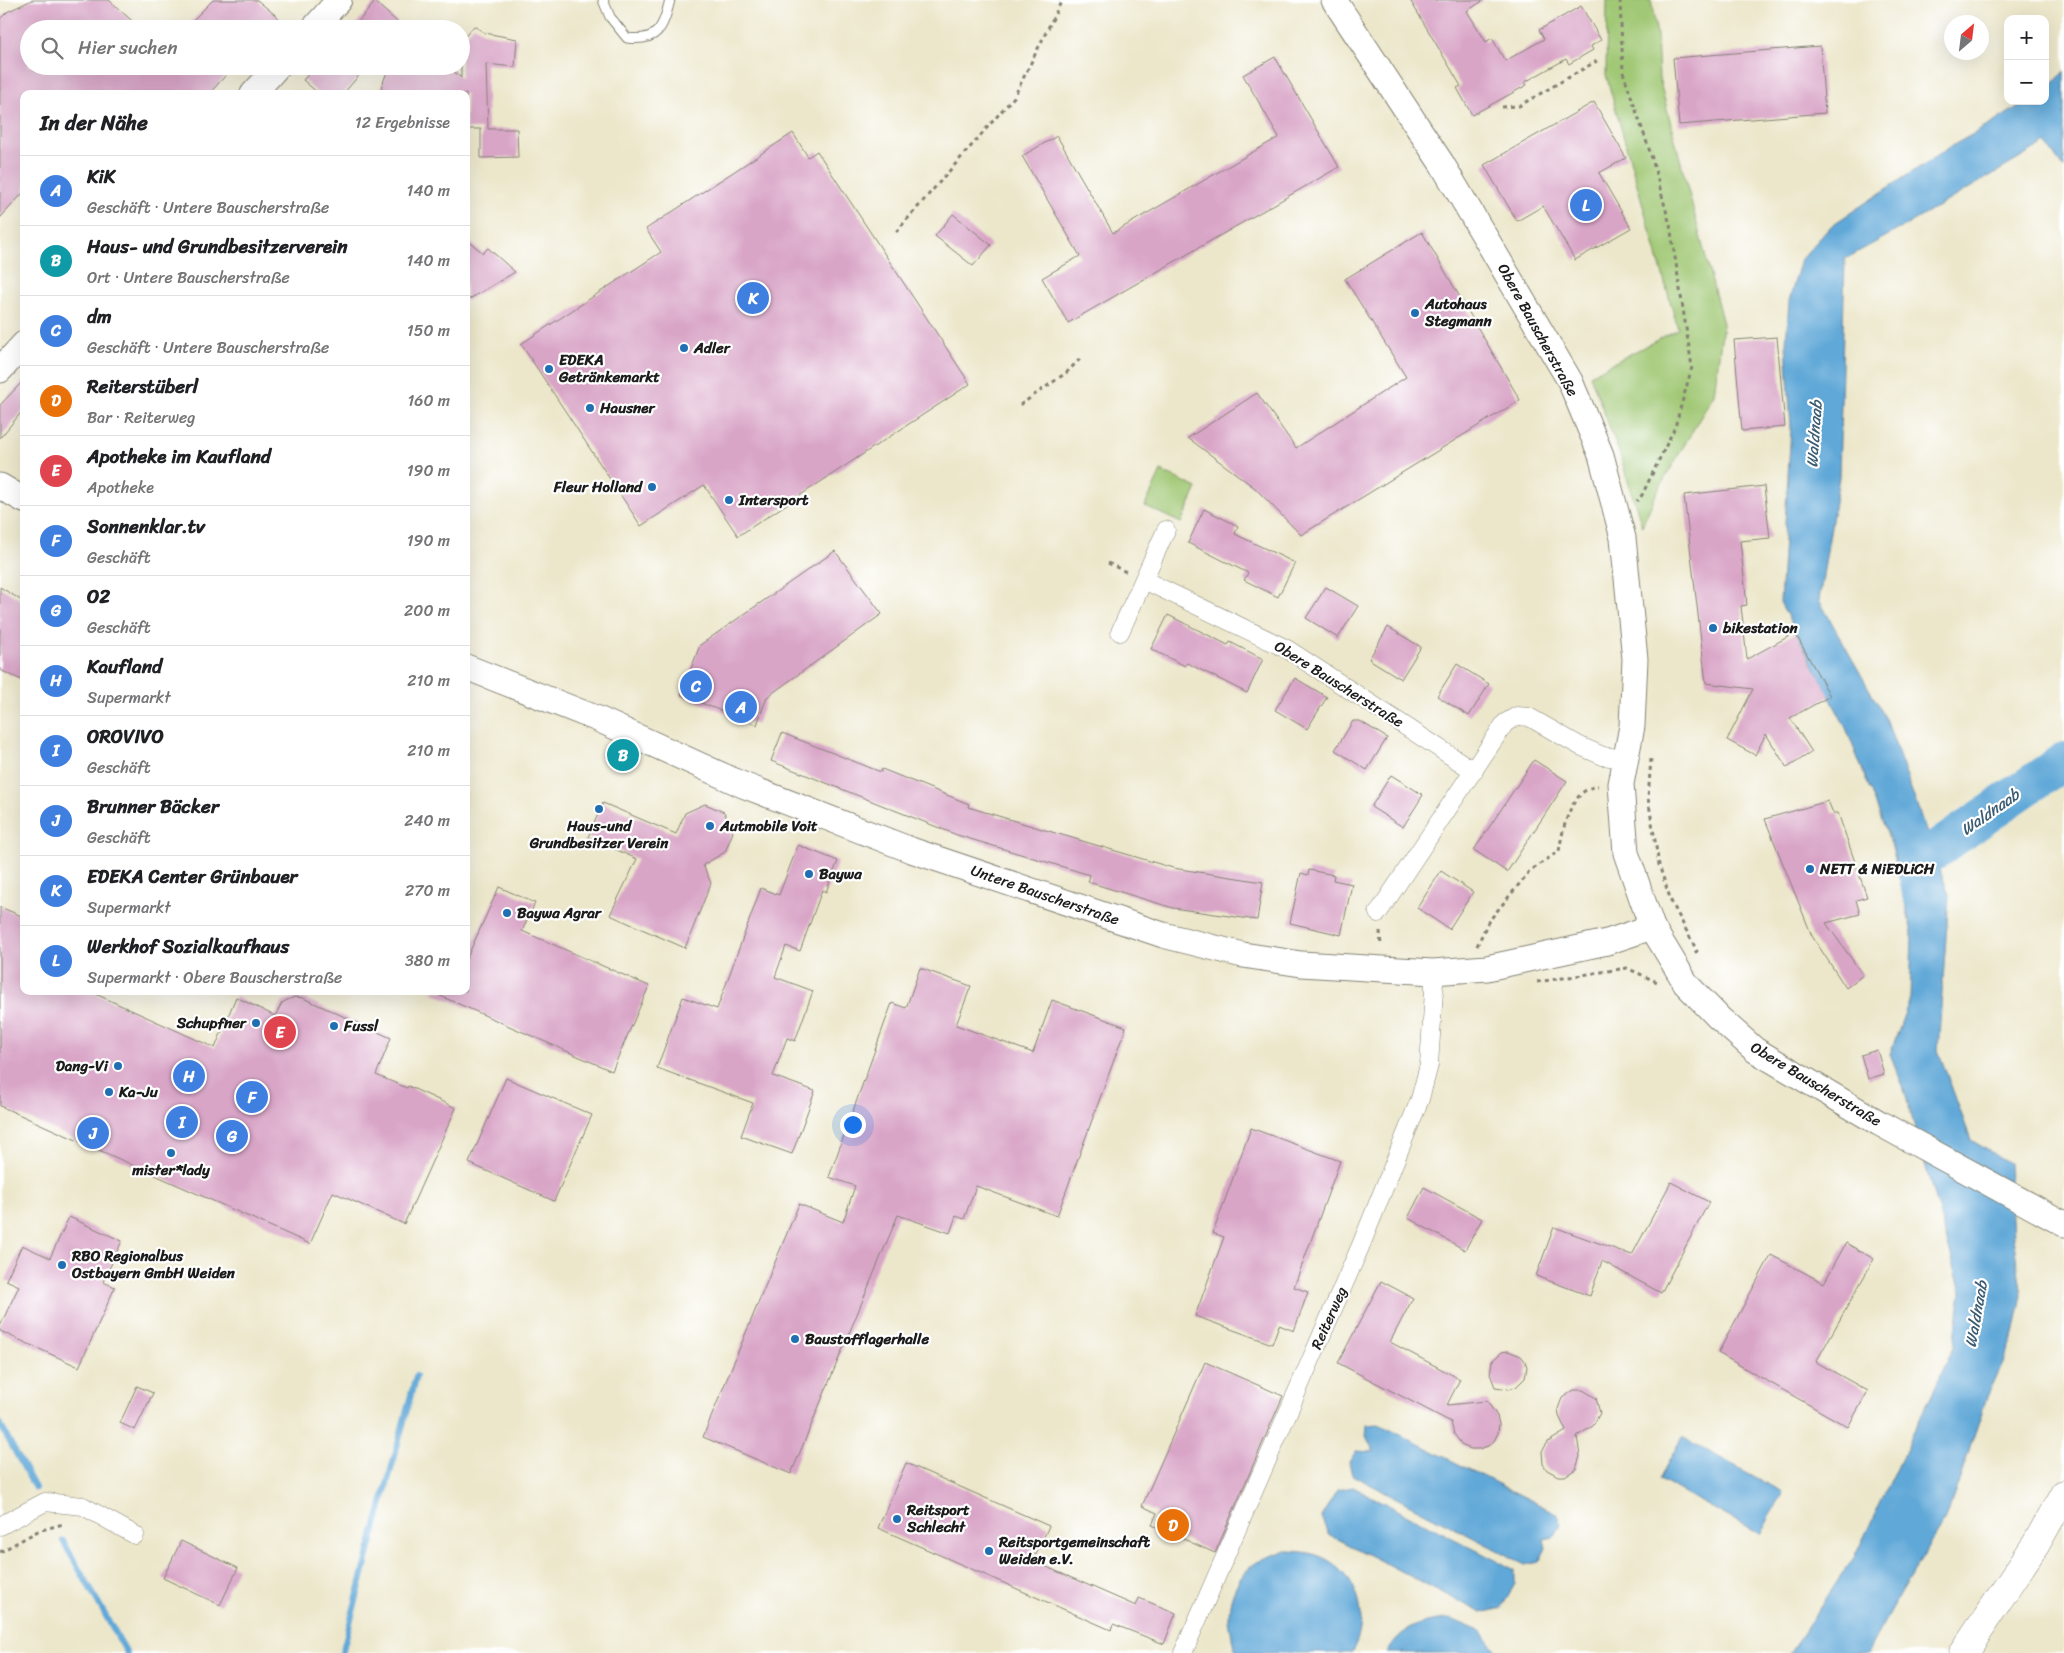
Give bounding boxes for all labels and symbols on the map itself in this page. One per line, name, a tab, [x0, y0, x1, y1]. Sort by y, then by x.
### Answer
north arrow	[1944, 15, 1989, 60]
pin: L	[1570, 186, 1602, 224]
street label: Obere Bauscherstraße	[1491, 259, 1586, 402]
pin: K	[737, 279, 769, 317]
place label: Autohaus Stegmann	[1424, 291, 1492, 334]
marker: Autohaus Stegmann	[1409, 307, 1421, 319]
place label: Adler	[693, 335, 732, 361]
marker: Adler	[678, 342, 690, 354]
place label: EDEKA Getränkemarkt	[558, 347, 660, 390]
marker: EDEKA Getränkemarkt	[543, 363, 555, 375]
place label: Hausner	[599, 395, 656, 421]
water label: Waldnaab	[1797, 398, 1831, 468]
marker: Hausner	[584, 402, 596, 414]
place label: Fleur Holland	[553, 474, 644, 500]
marker: Fleur Holland	[646, 481, 658, 493]
place label: Intersport	[738, 487, 809, 513]
marker: Intersport	[723, 494, 735, 506]
place label: bikestation	[1722, 615, 1799, 641]
marker: bikestation	[1707, 622, 1719, 634]
street label: Obere Bauscherstraße	[1269, 633, 1409, 735]
pin: C	[680, 667, 712, 705]
pin: A	[725, 688, 757, 726]
pin: B	[607, 736, 639, 774]
water label: Waldnaab	[1954, 780, 2027, 843]
marker: Haus-und Grundbesitzer Verein	[593, 803, 605, 815]
place label: Haus-und Grundbesitzer Verein	[529, 813, 669, 856]
place label: Autmobile Voit	[719, 813, 818, 839]
marker: Autmobile Voit	[704, 820, 716, 832]
place label: NETT & NiEDLiCH	[1819, 856, 1935, 882]
street label: Untere Bauscherstraße	[967, 857, 1123, 933]
place label: Baywa	[819, 861, 862, 887]
marker: NETT & NiEDLiCH	[1804, 863, 1816, 875]
marker: Baywa	[803, 868, 815, 880]
place label: Baywa Agrar	[517, 900, 603, 926]
marker: Baywa Agrar	[501, 907, 513, 919]
place label: Schupfner	[176, 1010, 248, 1036]
pin: E	[264, 1013, 296, 1051]
place label: Fussl	[343, 1013, 379, 1039]
marker: Schupfner	[250, 1017, 262, 1029]
marker: Fussl	[328, 1020, 340, 1032]
street label: Obere Bauscherstraße	[1745, 1034, 1887, 1134]
place label: Dang-Vi	[56, 1053, 109, 1079]
pin: H	[173, 1057, 205, 1095]
marker: Dang-Vi	[112, 1060, 124, 1072]
pin: F	[236, 1078, 268, 1116]
place label: Ka-Ju	[118, 1079, 159, 1105]
marker: Ka-Ju	[103, 1086, 115, 1098]
pin: I	[166, 1103, 198, 1141]
your location	[840, 1112, 866, 1138]
pin: J	[77, 1114, 109, 1152]
pin: G	[216, 1117, 248, 1155]
marker: mister*lady	[165, 1147, 177, 1159]
place label: mister*lady	[131, 1157, 211, 1183]
place label: RBO Regionalbus Ostbayern GmbH Weiden	[71, 1243, 236, 1286]
marker: RBO Regionalbus Ostbayern GmbH Weiden	[56, 1259, 68, 1271]
water label: Waldnaab	[1956, 1277, 1996, 1349]
street label: Reiterweg	[1304, 1282, 1355, 1354]
place label: Baustofflagerhalle	[805, 1326, 929, 1352]
marker: Baustofflagerhalle	[789, 1333, 801, 1345]
place label: Reitsport Schlecht	[906, 1497, 970, 1540]
pin: D	[1157, 1506, 1189, 1544]
marker: Reitsport Schlecht	[891, 1513, 903, 1525]
place label: Reitsportgemeinschaft Weiden e.V.	[998, 1529, 1150, 1572]
marker: Reitsportgemeinschaft Weiden e.V.	[983, 1545, 995, 1557]

